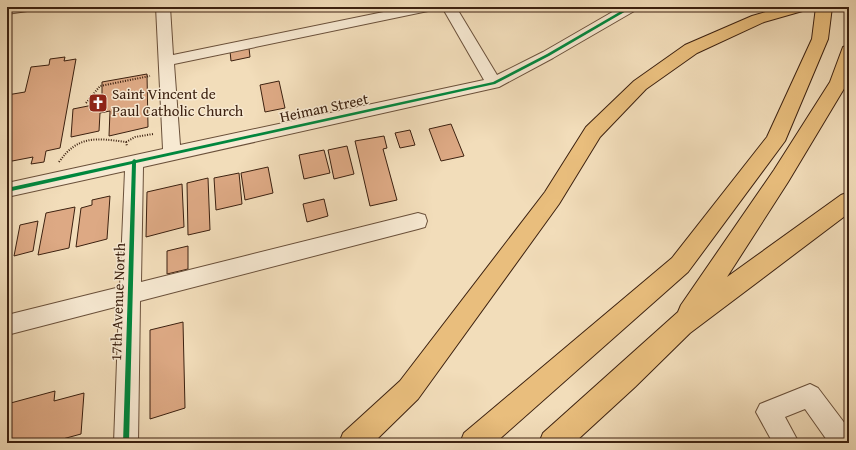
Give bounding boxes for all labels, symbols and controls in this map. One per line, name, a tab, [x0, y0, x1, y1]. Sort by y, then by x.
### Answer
place label: Saint Vincent de Paul Catholic Church	[112, 83, 244, 121]
street label: Heiman Street	[278, 88, 371, 127]
church icon: Saint Vincent de Paul Catholic Church	[87, 92, 109, 114]
street label: 17th Avenue North	[105, 242, 130, 361]

